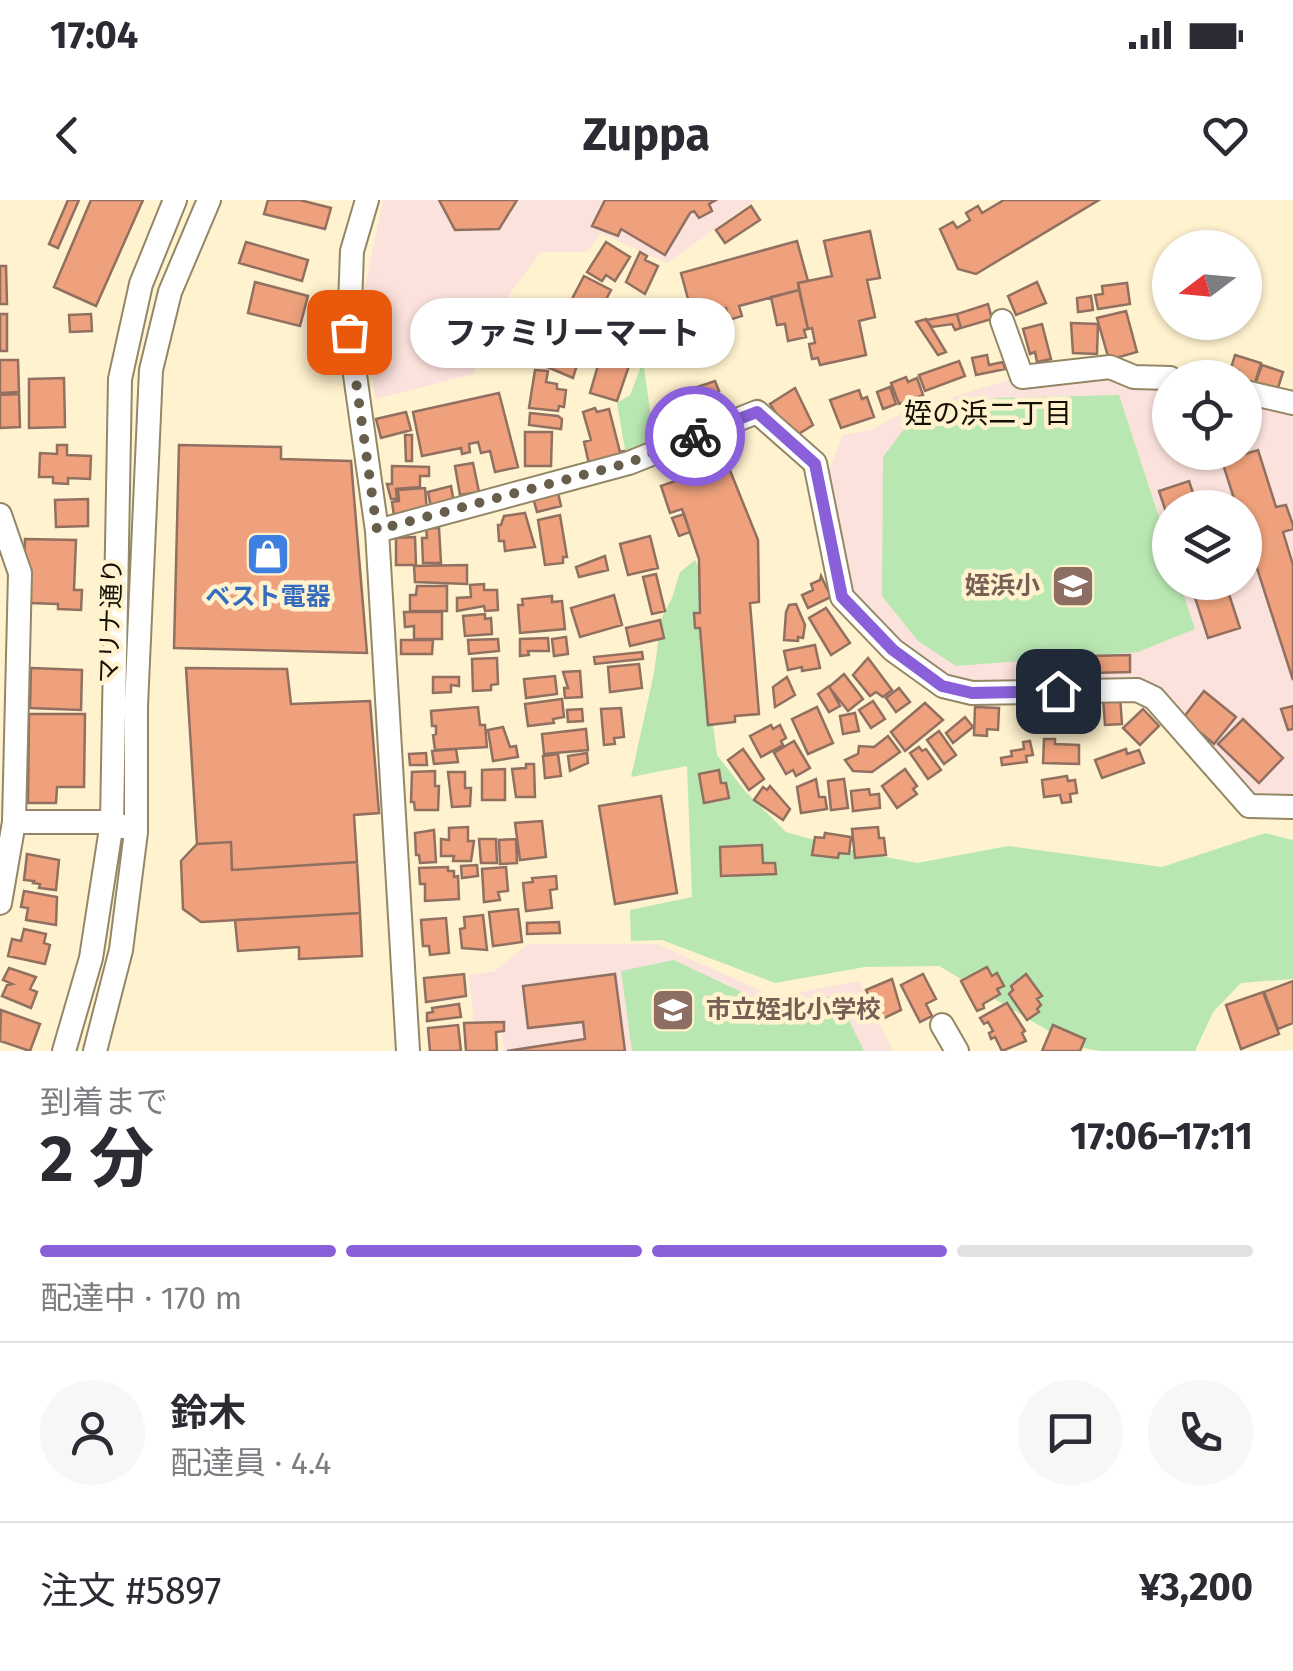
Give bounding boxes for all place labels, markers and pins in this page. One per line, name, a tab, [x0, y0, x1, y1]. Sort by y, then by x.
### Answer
pin	[307, 290, 392, 375]
callout: ファミリーマート	[409, 297, 734, 367]
shop icon: ベスト電器	[245, 531, 291, 577]
school or university icon: 姪浜小	[1050, 563, 1096, 609]
place label: 姪浜小	[965, 571, 1040, 601]
place label: ベスト電器	[205, 582, 331, 612]
pin	[1016, 649, 1101, 734]
school or university icon: 市立姪北小学校	[650, 987, 696, 1033]
place label: 市立姪北小学校	[706, 995, 881, 1025]

